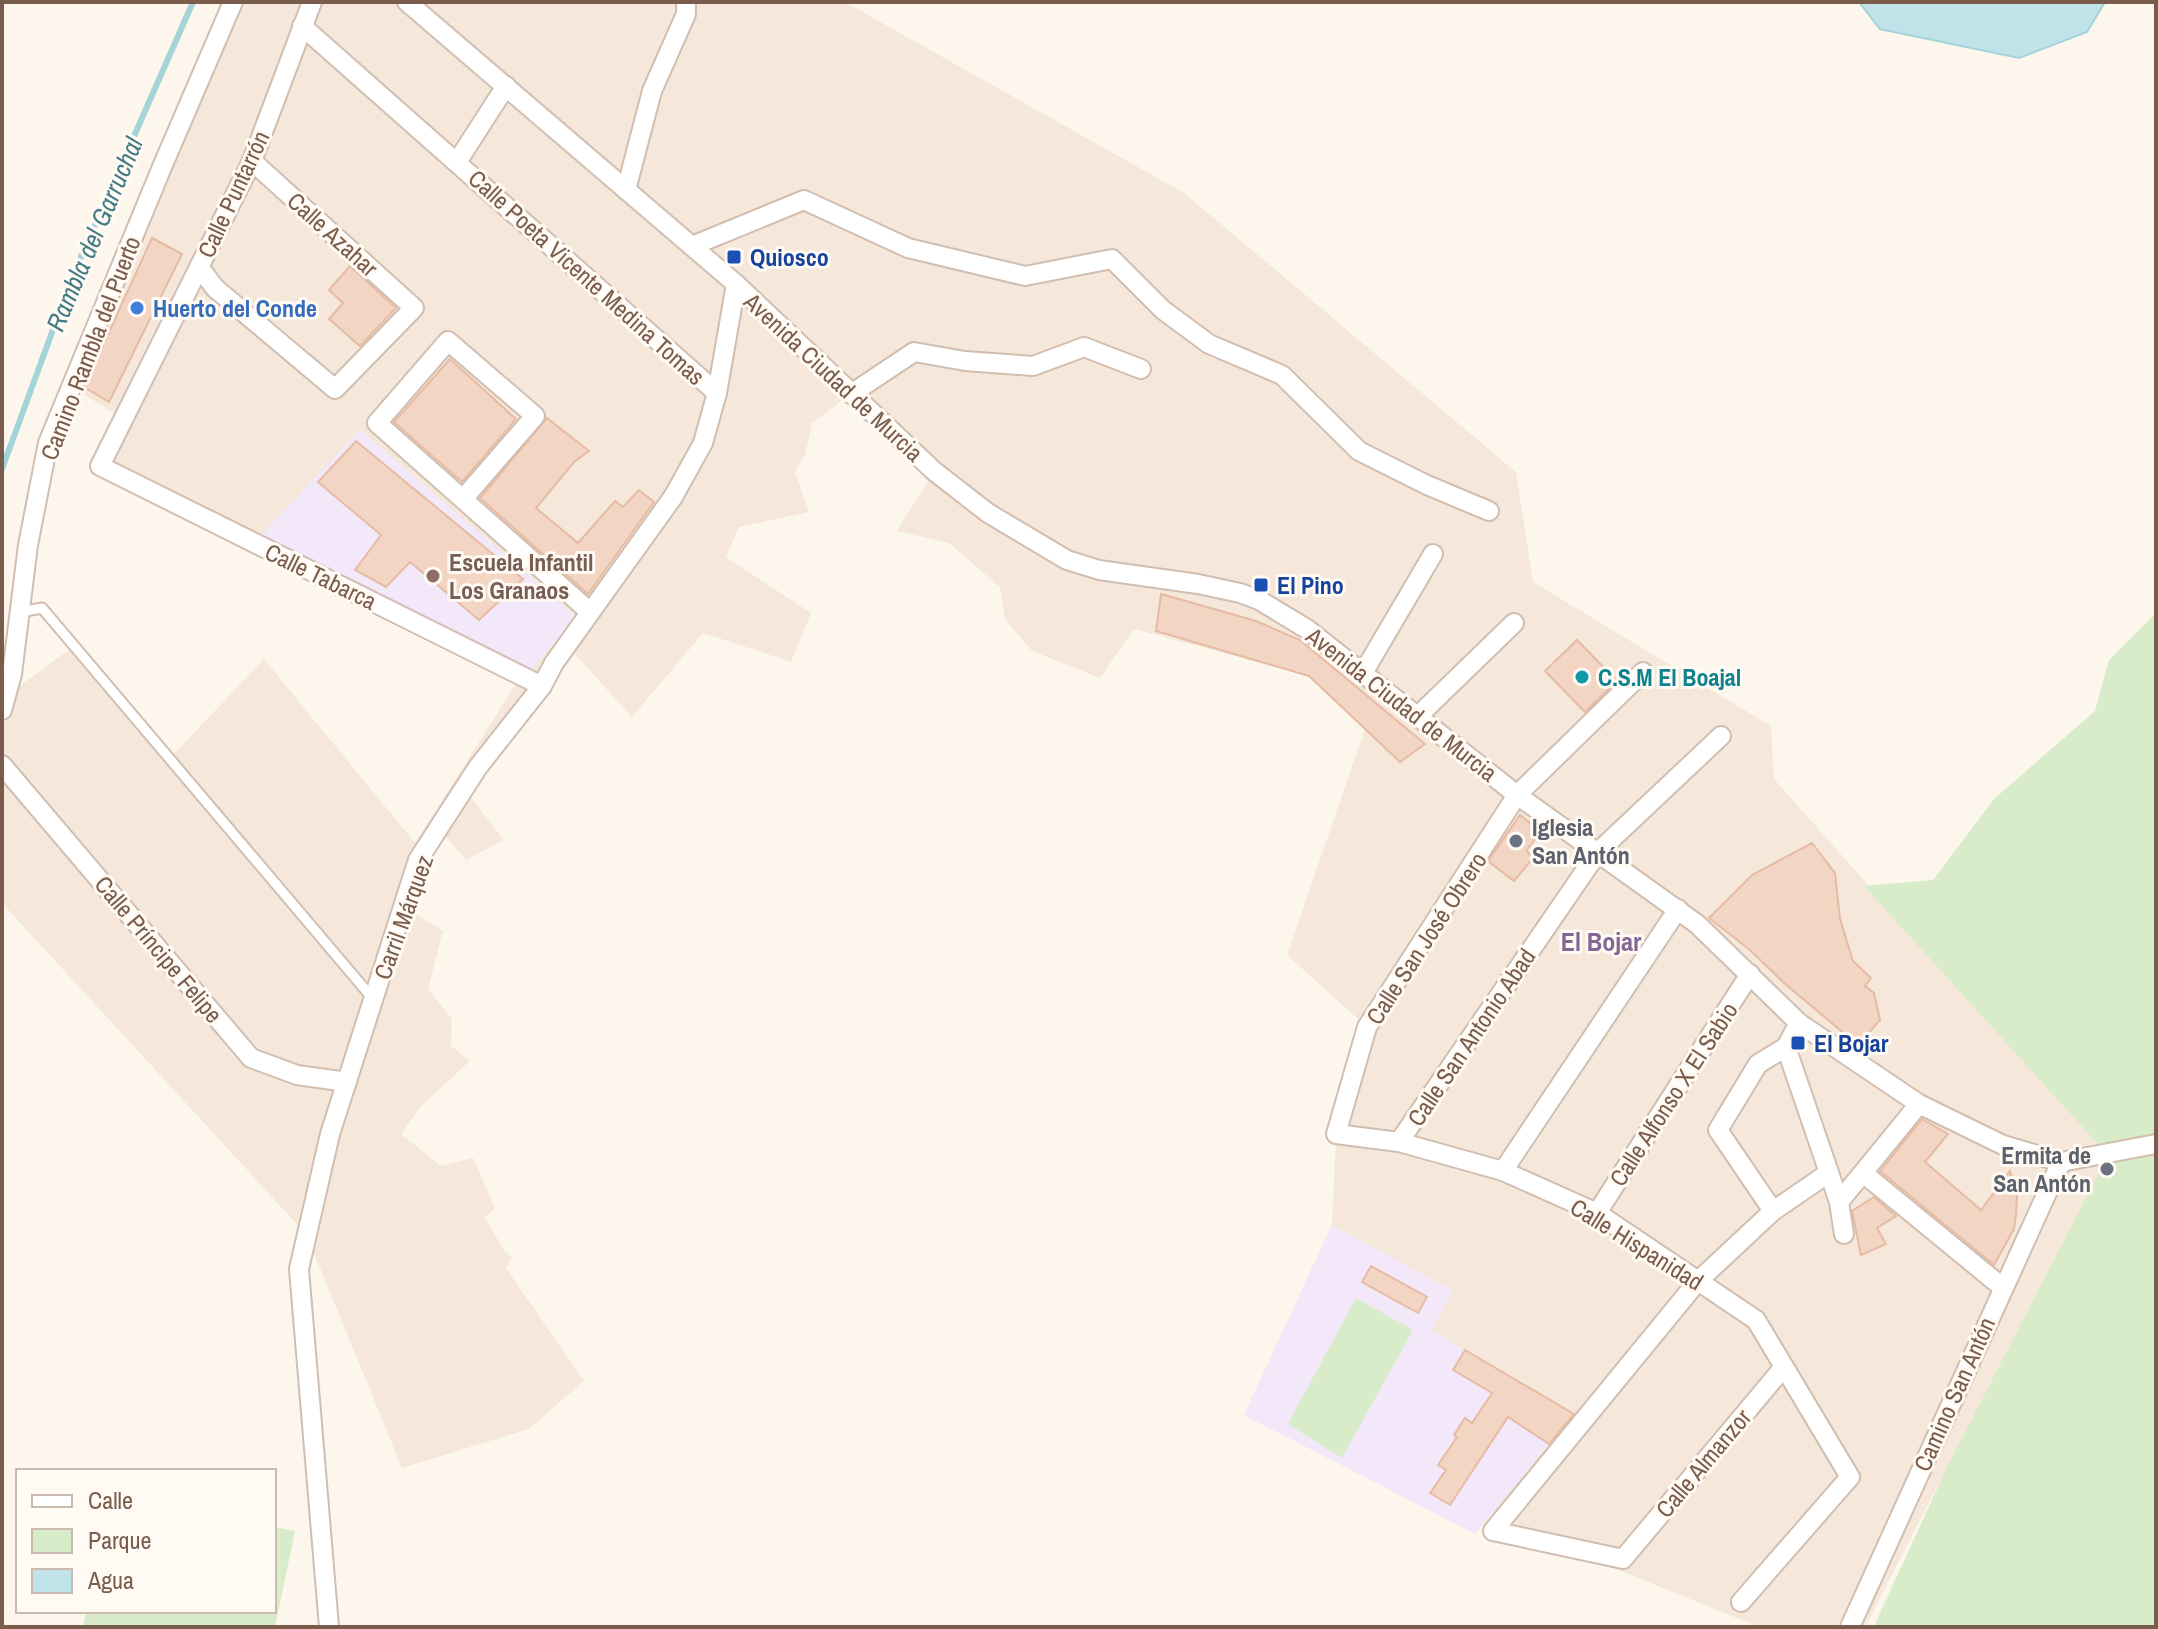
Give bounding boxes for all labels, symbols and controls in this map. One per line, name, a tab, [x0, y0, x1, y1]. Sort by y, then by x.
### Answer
street label: Calle Puntarrón	[190, 125, 276, 263]
water label: Rambla del Garruchal	[37, 131, 151, 336]
street label: Calle Poeta Vicente Medina Tomas	[462, 162, 712, 392]
street label: Calle Azahar	[281, 185, 385, 284]
street label: Camino Rambla del Puerto	[33, 231, 147, 465]
place label: Quiosco	[750, 241, 829, 273]
marker: Quiosco	[725, 248, 743, 266]
street label: Avenida Ciudad de Murcia	[737, 285, 930, 468]
place label: Huerto del Conde	[153, 292, 317, 324]
marker: Huerto del Conde	[128, 299, 146, 317]
street label: Calle Tabarca	[260, 535, 382, 617]
place label: Escuela Infantil Los Granaos	[449, 546, 593, 606]
marker: Escuela Infantil Los Granaos	[424, 567, 442, 585]
place label: El Pino	[1277, 569, 1344, 601]
marker: El Pino	[1252, 576, 1270, 594]
street label: Avenida Ciudad de Murcia	[1299, 619, 1504, 789]
place label: C.S.M El Boajal	[1598, 661, 1741, 693]
marker: C.S.M El Boajal	[1573, 668, 1591, 686]
place label: Iglesia San Antón	[1532, 811, 1630, 871]
marker: Iglesia San Antón	[1507, 832, 1525, 850]
street label: Calle San José Obrero	[1358, 846, 1494, 1030]
street label: Carril Márquez	[366, 850, 440, 984]
street label: Calle Príncipe Felipe	[88, 869, 230, 1029]
district label: El Bojar	[1561, 924, 1642, 959]
street label: Calle San Antonio Abad	[1400, 942, 1542, 1132]
street label: Calle Alfonso X El Sabio	[1601, 996, 1745, 1192]
place label: El Bojar	[1814, 1027, 1889, 1059]
marker: El Bojar	[1789, 1034, 1807, 1052]
place label: Ermita de San Antón	[1993, 1139, 2091, 1199]
marker: Ermita de San Antón	[2098, 1160, 2116, 1178]
street label: Calle Hispanidad	[1565, 1190, 1709, 1298]
street label: Camino San Antón	[1906, 1312, 2002, 1476]
street label: Calle Almanzor	[1648, 1402, 1758, 1524]
legend	[16, 1469, 276, 1613]
text: Calle	[88, 1484, 133, 1516]
text: Parque	[88, 1524, 151, 1556]
text: Agua	[87, 1564, 134, 1596]

